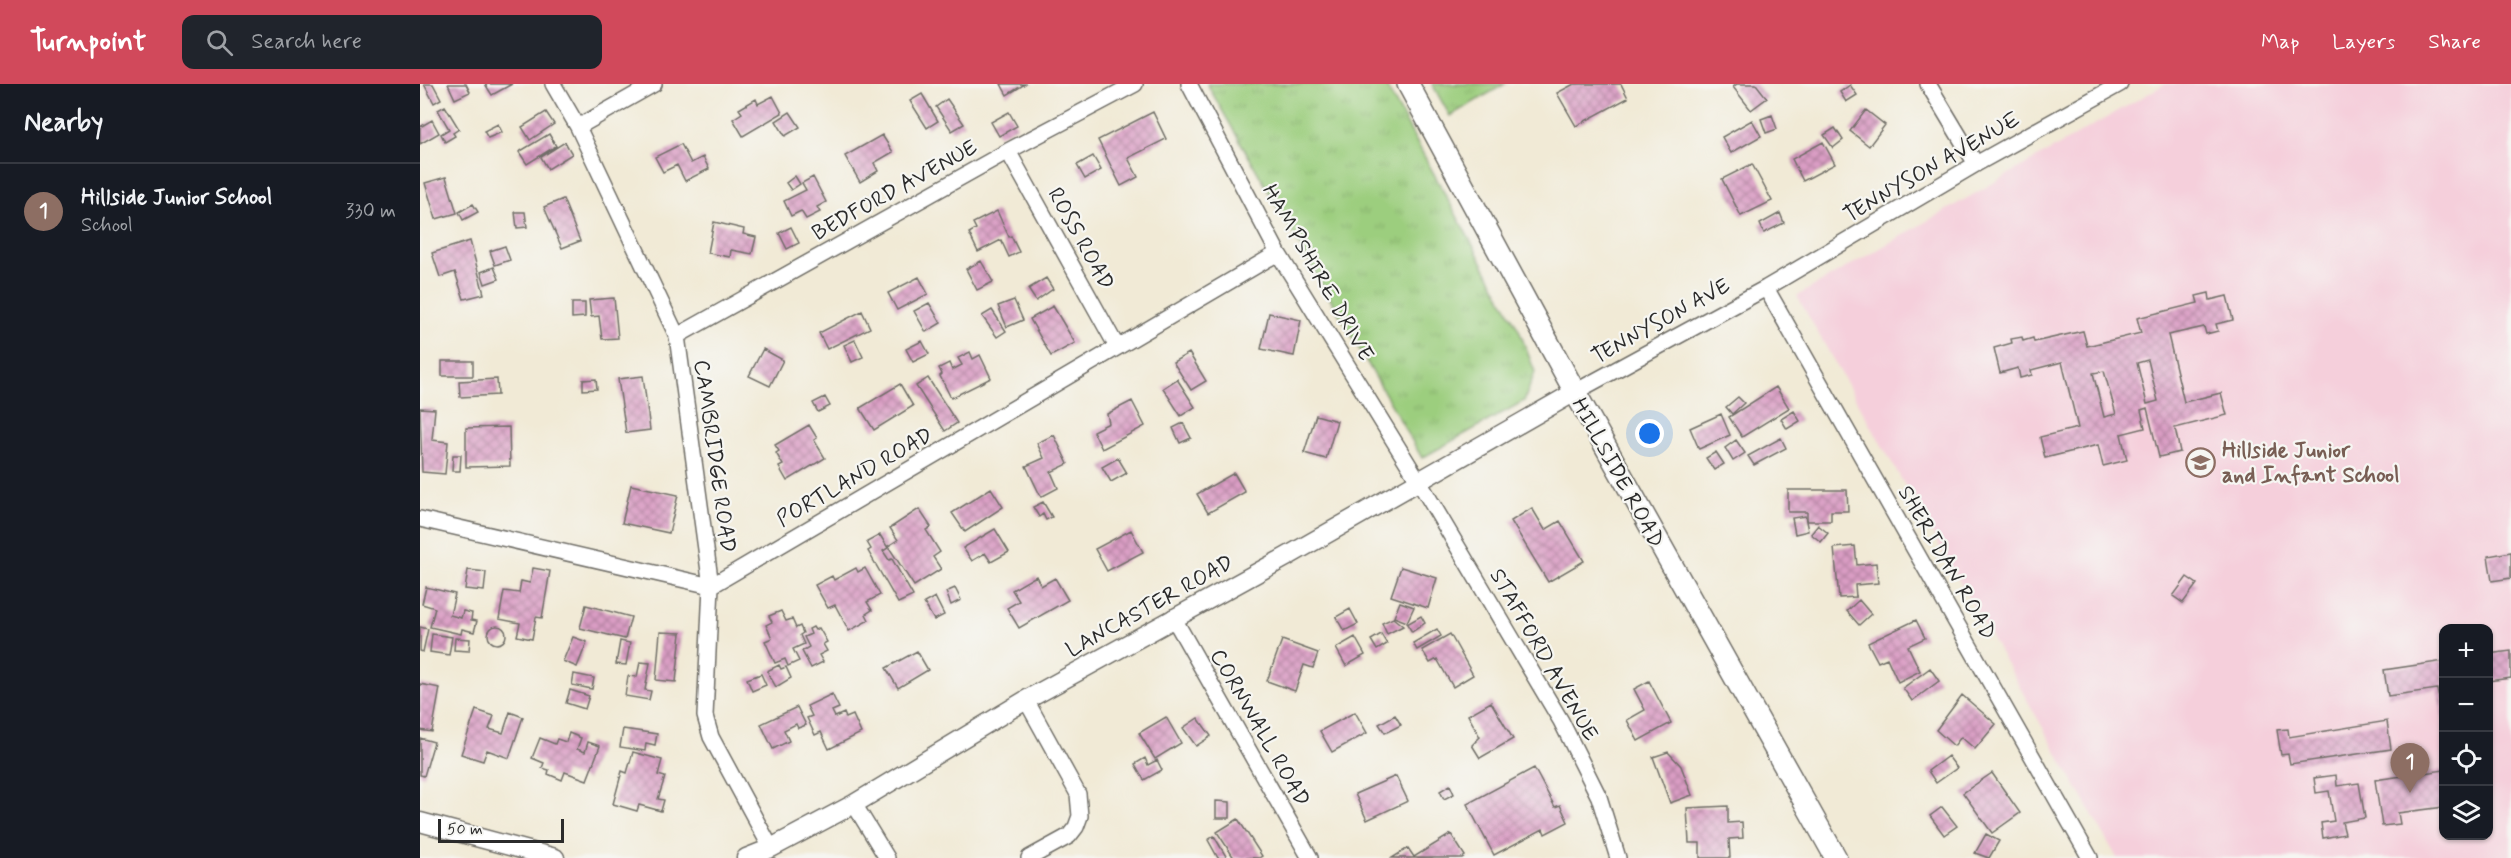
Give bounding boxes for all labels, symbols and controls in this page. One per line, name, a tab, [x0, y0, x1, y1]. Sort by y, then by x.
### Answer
search box	[182, 15, 602, 69]
text: Turnpoint	[30, 24, 146, 61]
icon: search	[203, 26, 236, 59]
text: Search here	[251, 28, 362, 56]
text: Map	[2261, 28, 2299, 56]
text: Layers	[2332, 28, 2395, 56]
text: Share	[2428, 28, 2481, 56]
text: Nearby	[24, 106, 103, 140]
street label: TENNYSON AVENUE	[1839, 106, 2025, 230]
street label: BEDFORD AVENUE	[807, 134, 983, 248]
street label: HAMPSHIRE DRIVE	[1255, 179, 1379, 367]
street label: ROSS ROAD	[1041, 183, 1120, 295]
text: Hillside Junior School	[81, 184, 272, 212]
text: 1	[39, 198, 48, 225]
text: 330 m	[345, 198, 396, 225]
text: School	[81, 212, 133, 239]
street label: TENNYSON AVE	[1587, 272, 1735, 371]
street label: CAMBRIDGE ROAD	[687, 358, 741, 555]
street label: HILLSIDE ROAD	[1565, 393, 1670, 553]
your location	[1635, 419, 1664, 448]
street label: PORTLAND ROAD	[772, 422, 938, 534]
place label: Hillside Junior and Infant School	[2222, 437, 2399, 490]
school or university icon: Hillside Junior and Infant School	[2185, 446, 2217, 478]
street label: SHERIDAN ROAD	[1891, 481, 2002, 645]
street label: LANCASTER ROAD	[1061, 549, 1239, 664]
street label: STAFFORD AVENUE	[1482, 564, 1604, 747]
map controls	[2439, 624, 2493, 840]
button: +	[2439, 624, 2493, 678]
street label: CORNWALL ROAD	[1203, 644, 1316, 812]
button: −	[2439, 678, 2493, 732]
button: locate	[2439, 732, 2493, 786]
pin: 1	[2390, 744, 2430, 793]
button: layers	[2439, 786, 2493, 840]
scale bar	[438, 816, 564, 844]
text: 50 m	[447, 819, 483, 840]

